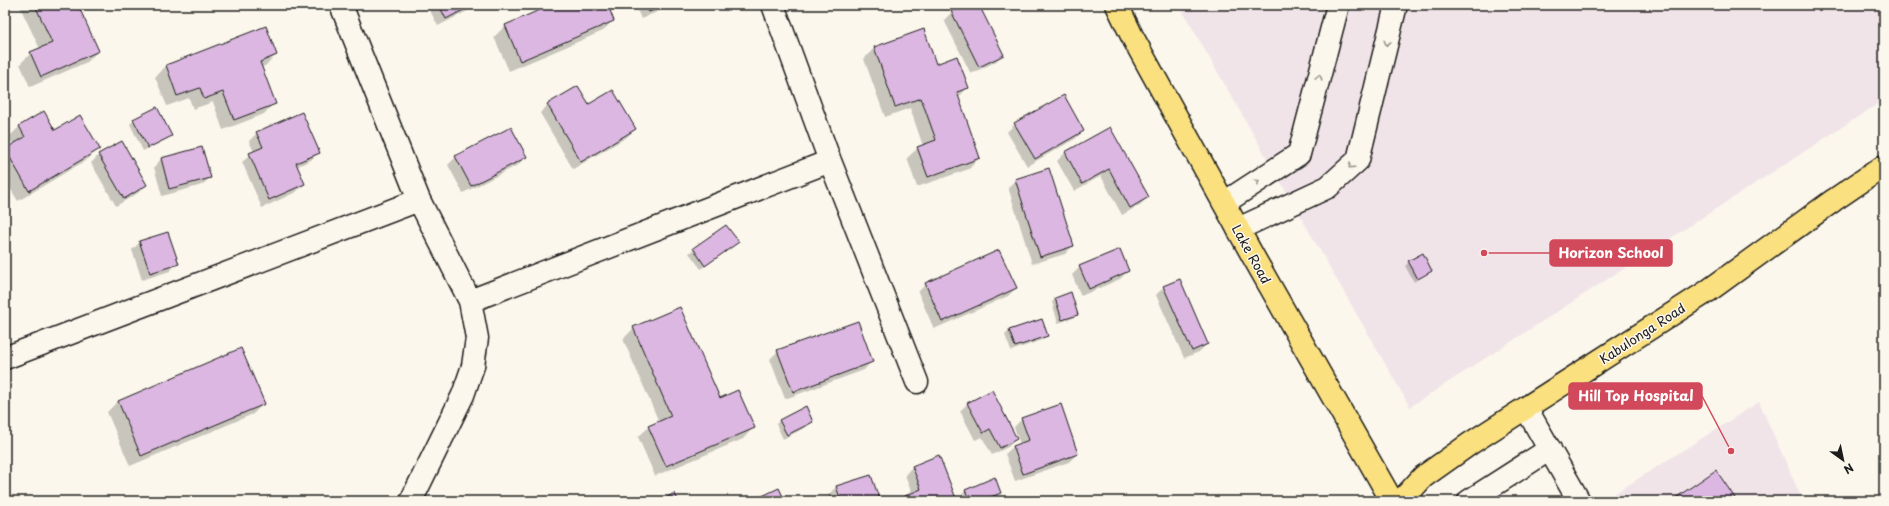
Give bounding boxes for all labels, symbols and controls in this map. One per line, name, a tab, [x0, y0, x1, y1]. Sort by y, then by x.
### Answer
one-way arrow	[1383, 40, 1391, 46]
one-way arrow	[1314, 74, 1323, 81]
one-way arrow	[1348, 162, 1356, 169]
one-way arrow	[1253, 179, 1260, 187]
street label: Lake Road	[1228, 221, 1276, 287]
callout: Horizon School	[1550, 240, 1672, 266]
text: Horizon School	[1558, 242, 1664, 263]
street label: Kabulonga Road	[1595, 298, 1689, 368]
callout: Hill Top Hospital	[1569, 383, 1702, 409]
text: Hill Top Hospital	[1578, 385, 1694, 406]
north arrow	[1823, 440, 1863, 480]
text: N	[1840, 459, 1857, 478]

